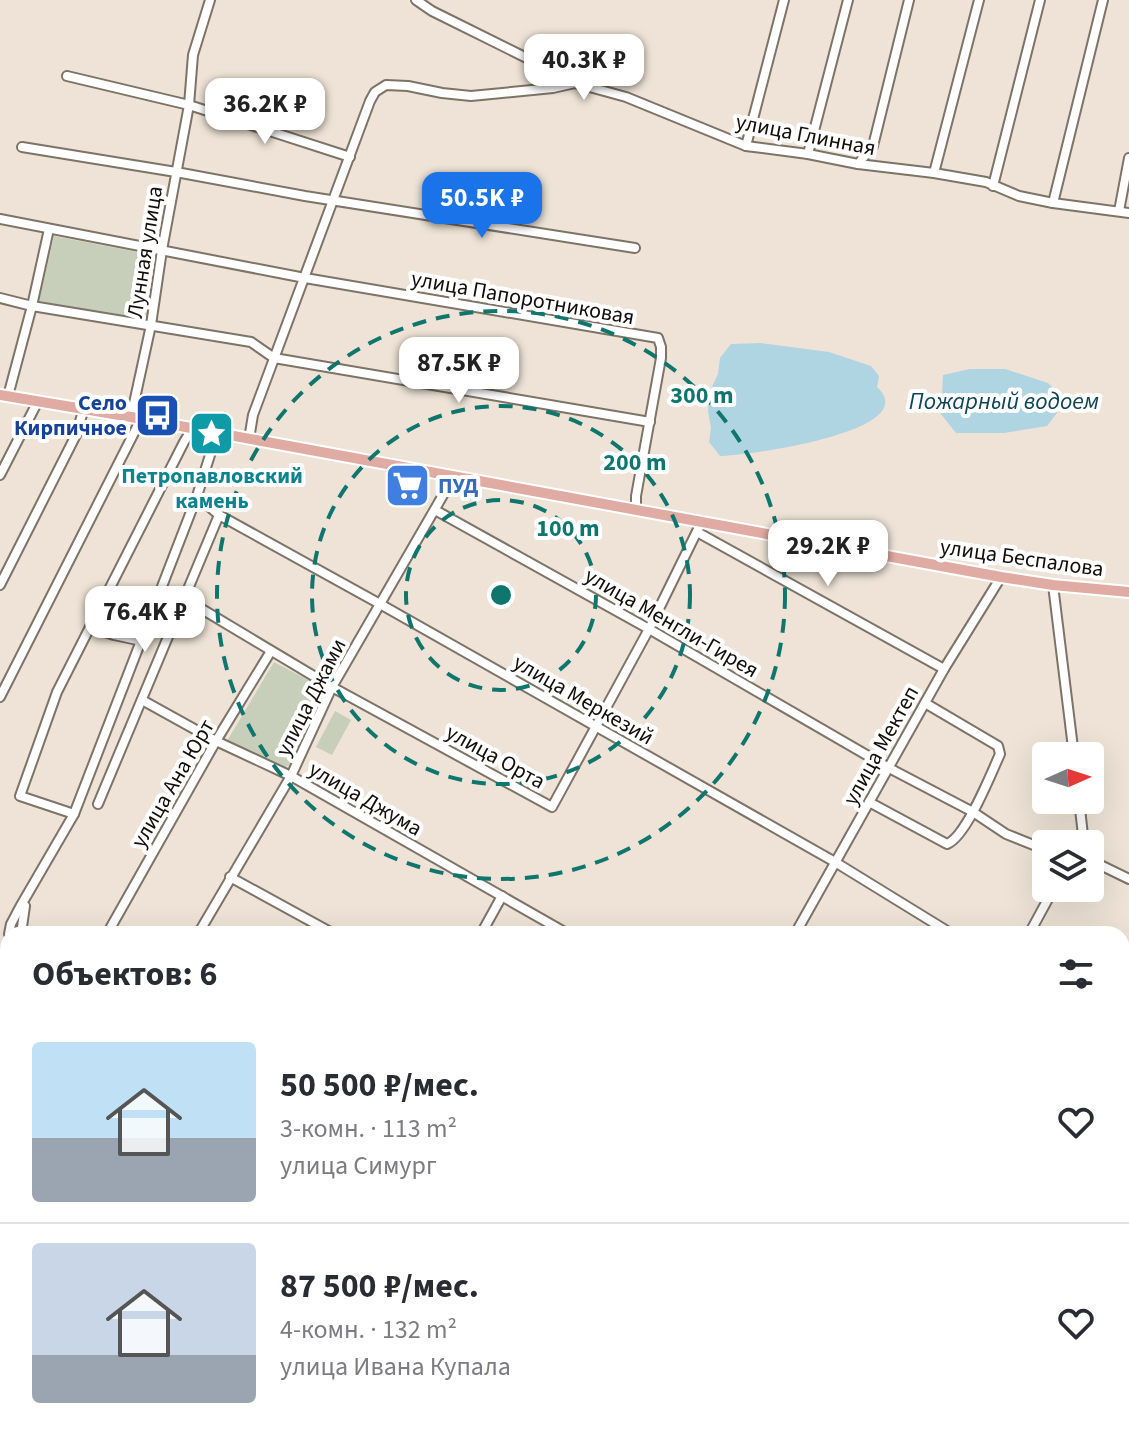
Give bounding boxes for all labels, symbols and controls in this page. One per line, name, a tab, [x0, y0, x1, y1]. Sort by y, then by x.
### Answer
pin: 40.3K ₽	[510, 34, 658, 102]
text: 40.3K ₽	[542, 41, 626, 78]
pin: 36.2K ₽	[191, 78, 339, 146]
text: 36.2K ₽	[223, 85, 307, 122]
street label: улица Глинная	[733, 106, 878, 164]
pin: 50.5K ₽	[408, 172, 556, 240]
text: 50.5K ₽	[440, 179, 524, 216]
street label: Лунная улица	[119, 184, 171, 321]
street label: улица Папоротниковая	[409, 263, 637, 333]
pin: 87.5K ₽	[385, 337, 533, 405]
text: 87.5K ₽	[417, 344, 501, 381]
text: 300 m	[670, 378, 734, 413]
water label: Пожарный водоем	[909, 384, 1099, 419]
place label: Село Кирпичное	[14, 387, 127, 444]
bus stop icon: Село Кирпичное	[134, 391, 182, 439]
place icon: Петропавловский камень	[188, 410, 236, 458]
text: 200 m	[603, 445, 667, 480]
place label: Петропавловский камень	[121, 460, 303, 517]
supermarket icon: ПУД	[383, 461, 431, 509]
place label: ПУД	[438, 470, 478, 502]
text: 100 m	[536, 511, 600, 546]
pin: 29.2K ₽	[754, 520, 902, 588]
text: 29.2K ₽	[786, 527, 870, 564]
street label: улица Беспалова	[938, 531, 1106, 585]
street label: улица Менгли-Гирея	[578, 560, 765, 686]
centre of rings	[487, 581, 515, 609]
pin: 76.4K ₽	[71, 586, 219, 654]
text: 76.4K ₽	[103, 593, 187, 630]
street label: улица Джами	[267, 633, 354, 762]
street label: улица Меркезий	[507, 647, 660, 753]
street label: улица Мектеп	[835, 680, 927, 811]
street label: улица Ана Юрт	[123, 713, 223, 854]
street label: улица Орта	[440, 716, 551, 797]
north arrow	[1032, 742, 1104, 814]
map controls	[1032, 742, 1104, 902]
street label: улица Джума	[303, 753, 428, 844]
button: layers	[1032, 830, 1104, 902]
text: Объектов: 6	[32, 950, 217, 999]
icon: filters	[1054, 952, 1098, 996]
text: 50 500 ₽/мес.	[280, 1061, 479, 1110]
icon: home	[96, 1074, 192, 1170]
icon: heart	[1054, 1100, 1098, 1144]
text: 3-комн. · 113 m²	[280, 1110, 457, 1147]
text: улица Симург	[280, 1147, 437, 1184]
text: 87 500 ₽/мес.	[280, 1262, 479, 1311]
icon: home	[96, 1275, 192, 1371]
icon: heart	[1054, 1301, 1098, 1345]
text: 4-комн. · 132 m²	[280, 1311, 457, 1348]
text: улица Ивана Купала	[280, 1348, 511, 1385]

